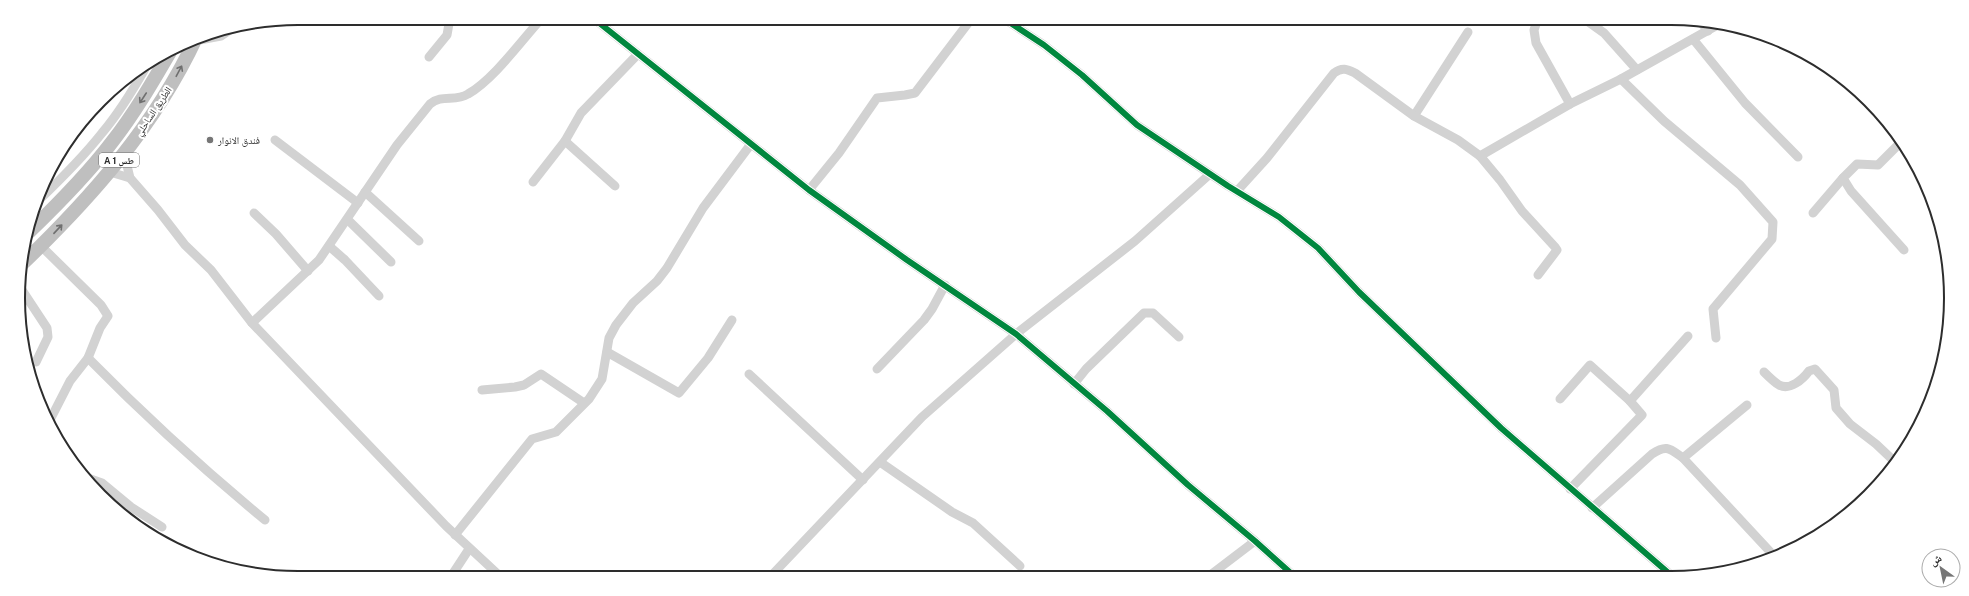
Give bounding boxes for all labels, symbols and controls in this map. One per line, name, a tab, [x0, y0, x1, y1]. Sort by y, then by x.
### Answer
one-way arrow	[176, 65, 183, 77]
street label: الطريق الساحلي	[132, 84, 176, 139]
one-way arrow	[138, 92, 146, 104]
place label: فندق الانوار	[217, 134, 260, 147]
marker: فندق الانوار	[205, 135, 215, 145]
road number: A 1 طس	[99, 153, 139, 167]
one-way arrow	[53, 224, 62, 234]
north arrow	[1921, 548, 1961, 588]
text: ش	[1927, 551, 1945, 570]

